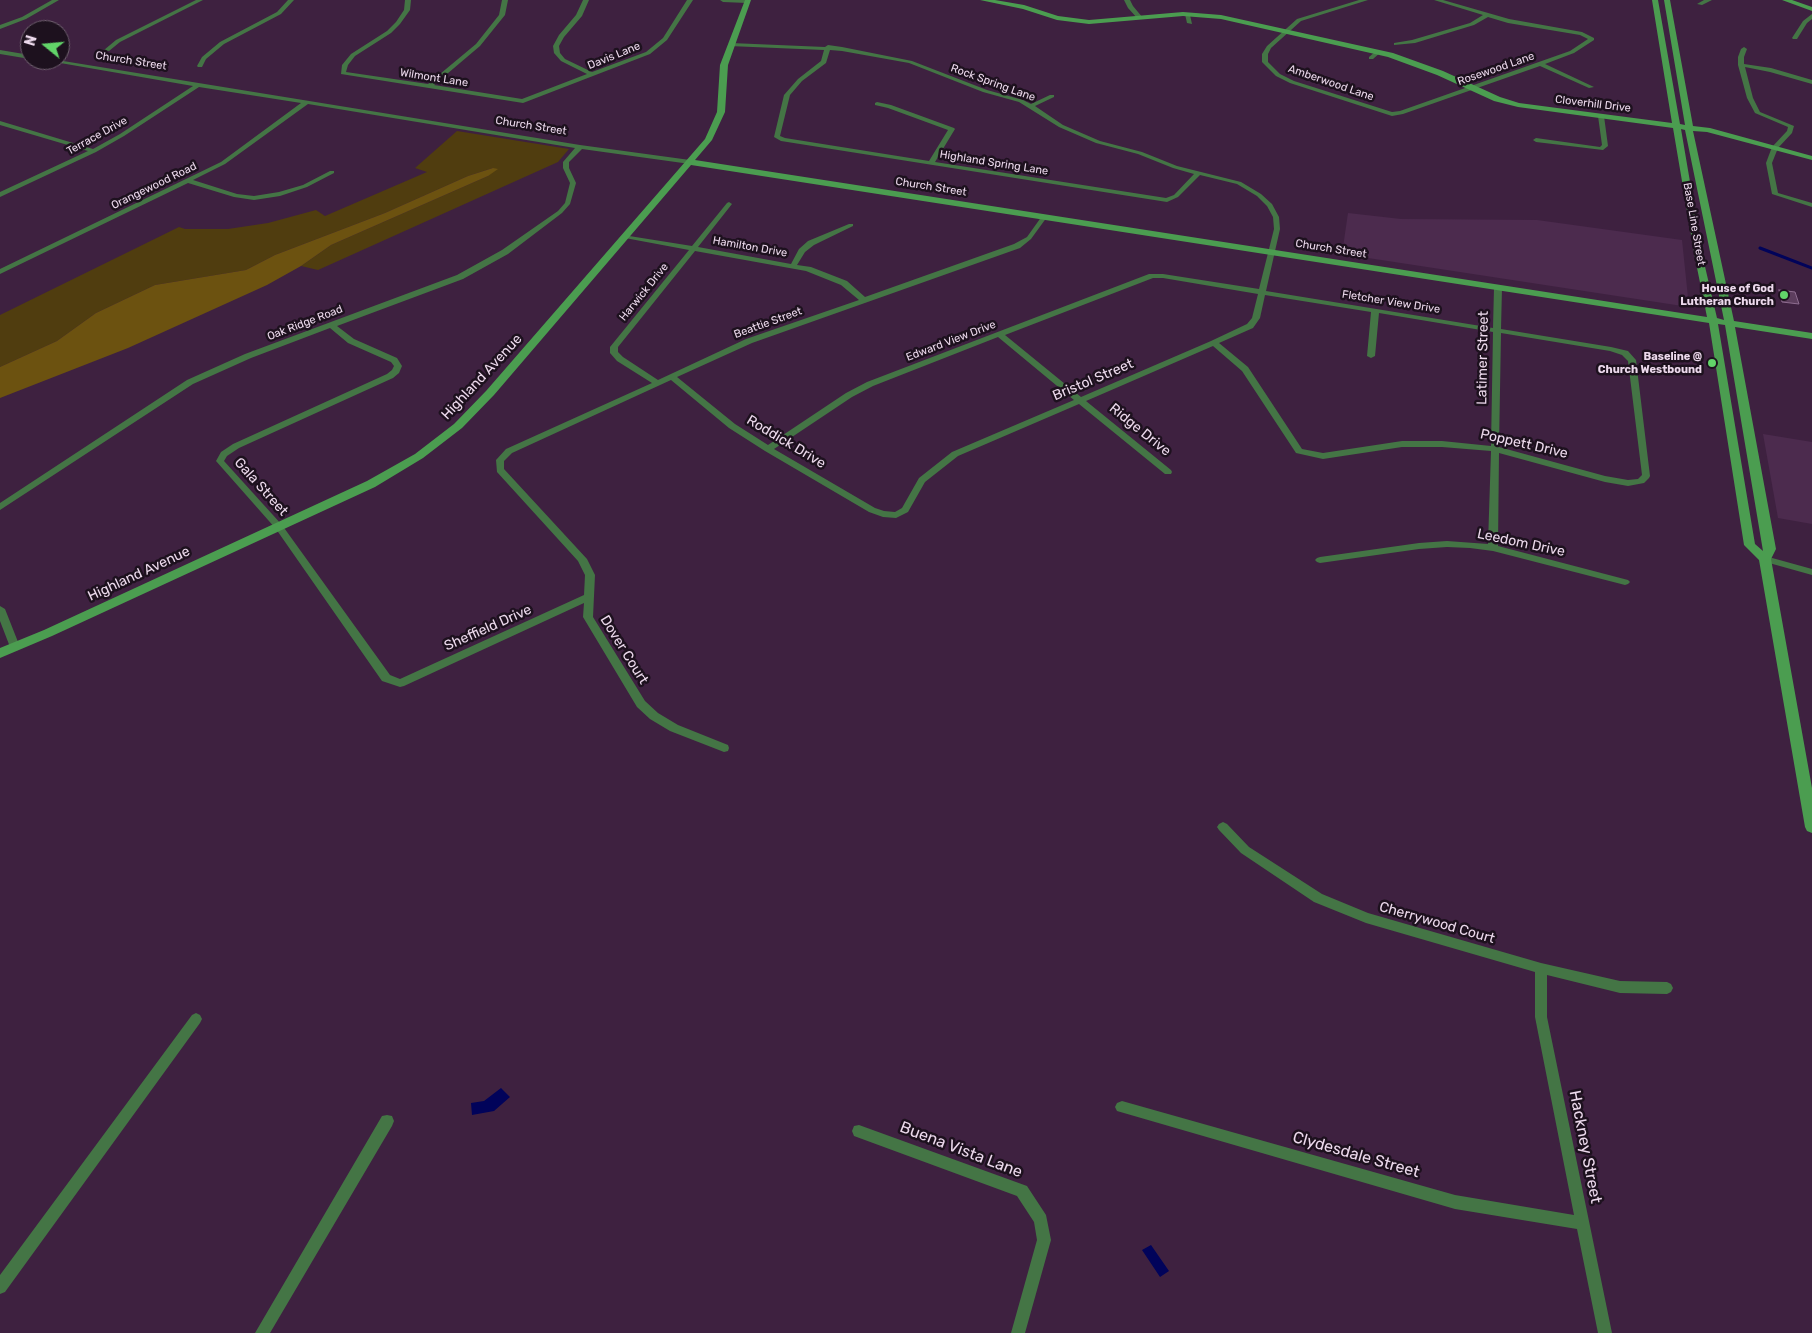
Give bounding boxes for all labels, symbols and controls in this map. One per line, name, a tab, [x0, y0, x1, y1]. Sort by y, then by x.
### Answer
north arrow	[20, 20, 70, 70]
text: N	[22, 33, 41, 48]
street label: Davis Lane	[586, 39, 642, 73]
street label: Church Street	[94, 49, 168, 73]
street label: Rosewood Lane	[1456, 50, 1536, 88]
street label: Rock Spring Lane	[949, 62, 1037, 104]
street label: Amberwood Lane	[1286, 62, 1376, 104]
street label: Wilmont Lane	[399, 66, 469, 90]
street label: Cloverhill Drive	[1554, 93, 1632, 115]
street label: Terrace Drive	[64, 114, 130, 158]
street label: Church Street	[494, 114, 568, 138]
street label: Highland Spring Lane	[939, 148, 1049, 178]
street label: Orangewood Road	[109, 160, 199, 212]
street label: Church Street	[894, 175, 968, 199]
street label: Base Line Street	[1680, 181, 1708, 267]
street label: Hamilton Drive	[712, 234, 788, 260]
street label: Church Street	[1294, 237, 1368, 261]
street label: Harwick Drive	[617, 260, 671, 324]
place label: House of God Lutheran Church	[1680, 282, 1774, 308]
street label: Fletcher View Drive	[1341, 288, 1441, 316]
marker: House of God Lutheran Church	[1778, 289, 1790, 301]
street label: Oak Ridge Road	[265, 303, 345, 343]
street label: Beattie Street	[732, 305, 804, 341]
street label: Latimer Street	[1474, 311, 1492, 405]
street label: Edward View Drive	[904, 318, 998, 364]
street label: Highland Avenue	[438, 331, 526, 423]
place label: Baseline @ Church Westbound	[1598, 350, 1702, 376]
street label: Bristol Street	[1050, 355, 1136, 405]
marker: Baseline @ Church Westbound	[1706, 357, 1718, 369]
street label: Ridge Drive	[1106, 400, 1174, 460]
street label: Roddick Drive	[743, 412, 829, 472]
street label: Poppett Drive	[1479, 426, 1569, 462]
street label: Gala Street	[231, 455, 291, 519]
street label: Leedom Drive	[1476, 525, 1566, 561]
street label: Highland Avenue	[85, 543, 193, 605]
street label: Sheffield Drive	[442, 601, 534, 655]
street label: Dover Court	[596, 612, 652, 688]
street label: Cherrywood Court	[1377, 898, 1497, 948]
street label: Hackney Street	[1565, 1089, 1605, 1205]
street label: Buena Vista Lane	[897, 1118, 1025, 1182]
street label: Clydesdale Street	[1290, 1128, 1422, 1182]

